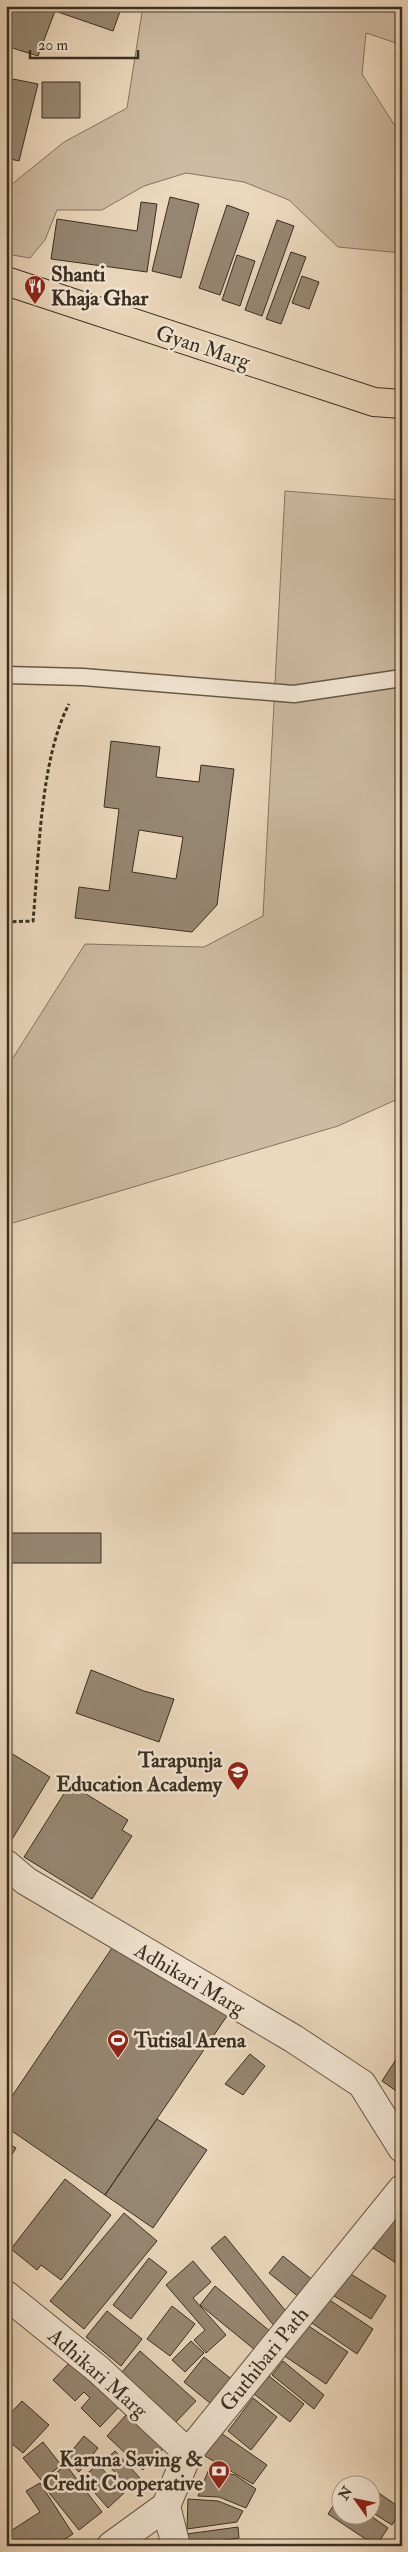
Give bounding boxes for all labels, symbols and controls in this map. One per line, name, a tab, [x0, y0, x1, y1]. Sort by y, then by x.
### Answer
scale bar	[30, 28, 138, 60]
text: 20 m	[38, 36, 68, 55]
place label: Shanti Khaja Ghar	[51, 261, 150, 312]
restaurant icon: Shanti Khaja Ghar	[23, 274, 47, 305]
street label: Gyan Marg	[152, 320, 254, 376]
place label: Tarapunja Education Academy	[56, 1747, 223, 1798]
school or university icon: Tarapunja Education Academy	[226, 1760, 250, 1791]
street label: Adhikari Marg	[129, 1936, 251, 2022]
place label: Tutisal Arena	[133, 2027, 247, 2054]
sports icon: Tutisal Arena	[106, 2028, 130, 2059]
street label: Guthibari Path	[214, 2302, 315, 2417]
street label: Adhikari Marg	[41, 2322, 154, 2425]
place label: Karuna Saving & Credit Cooperative	[43, 2446, 203, 2497]
bank icon: Karuna Saving & Credit Cooperative	[207, 2459, 231, 2490]
north arrow	[330, 2474, 380, 2524]
text: N	[334, 2483, 356, 2504]

